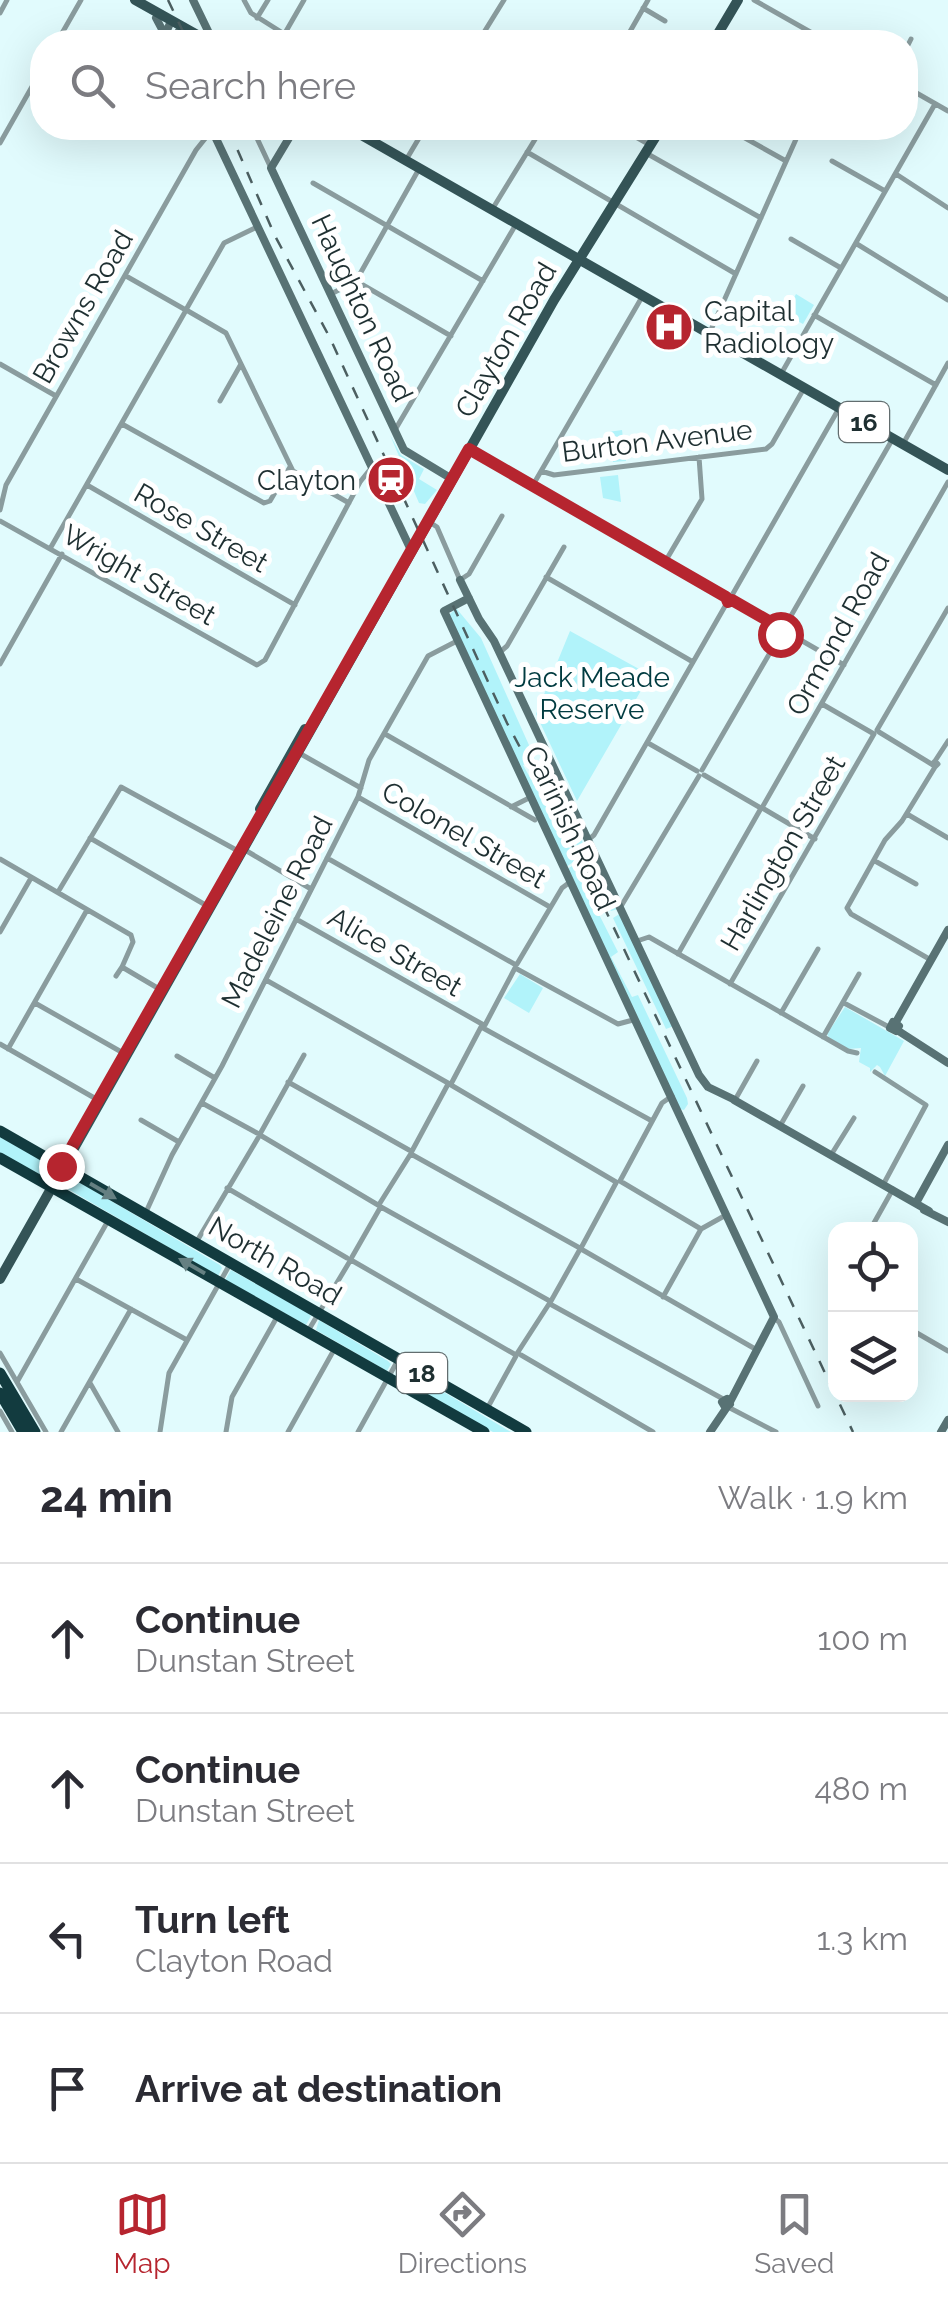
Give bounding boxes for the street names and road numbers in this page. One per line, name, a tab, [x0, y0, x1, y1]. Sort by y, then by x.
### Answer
street label: Haughton Road	[304, 209, 420, 407]
street label: Browns Road	[26, 225, 140, 389]
street label: Clayton Road	[448, 257, 564, 423]
road number: 16	[839, 402, 889, 442]
street label: Burton Avenue	[560, 413, 754, 469]
street label: Rose Street	[128, 476, 274, 580]
street label: Wright Street	[56, 518, 222, 633]
street label: Ormond Road	[780, 547, 896, 721]
street label: Carinish Road	[518, 741, 622, 915]
street label: Harlington Street	[714, 749, 853, 956]
street label: Colonel Street	[376, 775, 553, 896]
street label: Madeleine Road	[214, 811, 340, 1013]
street label: Alice Street	[322, 900, 468, 1004]
street label: North Road	[203, 1210, 347, 1312]
road number: 18	[397, 1353, 447, 1393]

